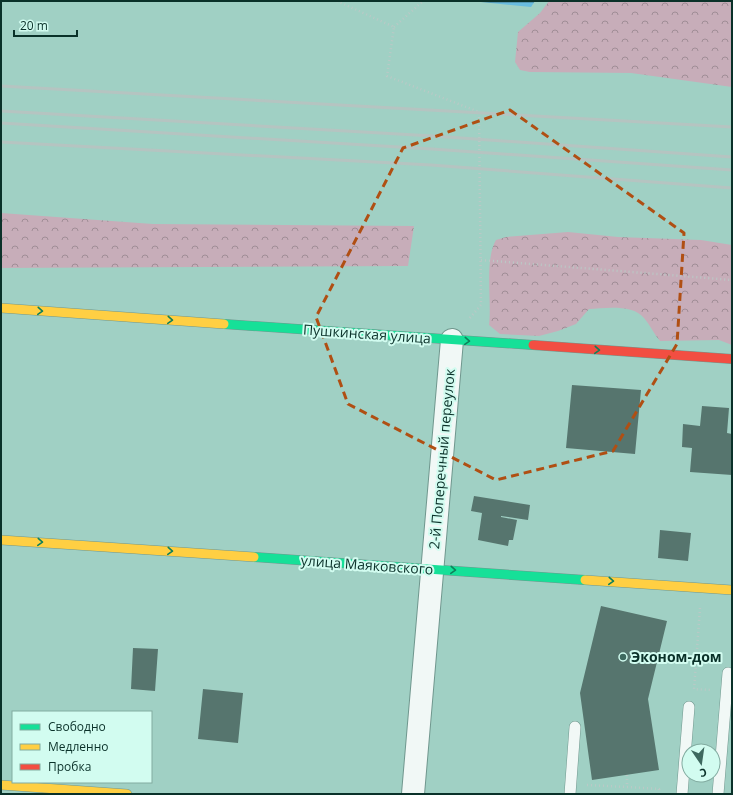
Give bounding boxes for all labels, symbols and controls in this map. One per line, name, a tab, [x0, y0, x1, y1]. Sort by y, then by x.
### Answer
scale bar	[14, 12, 77, 38]
text: 20 m	[20, 17, 48, 34]
one-way arrow	[37, 307, 43, 316]
one-way arrow	[167, 316, 173, 325]
street label: Пушкинская улица	[302, 320, 432, 347]
one-way arrow	[464, 336, 470, 345]
one-way arrow	[594, 345, 600, 354]
street label: 2-й Поперечный переулок	[424, 367, 459, 550]
one-way arrow	[37, 538, 43, 547]
one-way arrow	[167, 547, 173, 556]
street label: улица Маяковского	[300, 550, 434, 579]
one-way arrow	[450, 566, 456, 575]
one-way arrow	[608, 577, 614, 586]
place label: Эконом-дом	[631, 647, 722, 666]
marker: Эконом-дом	[618, 652, 628, 662]
legend	[12, 711, 152, 783]
text: Свободно	[48, 718, 106, 735]
text: Медленно	[48, 738, 108, 755]
north arrow	[681, 743, 721, 783]
text: Пробка	[48, 758, 91, 775]
text: С	[698, 765, 708, 781]

